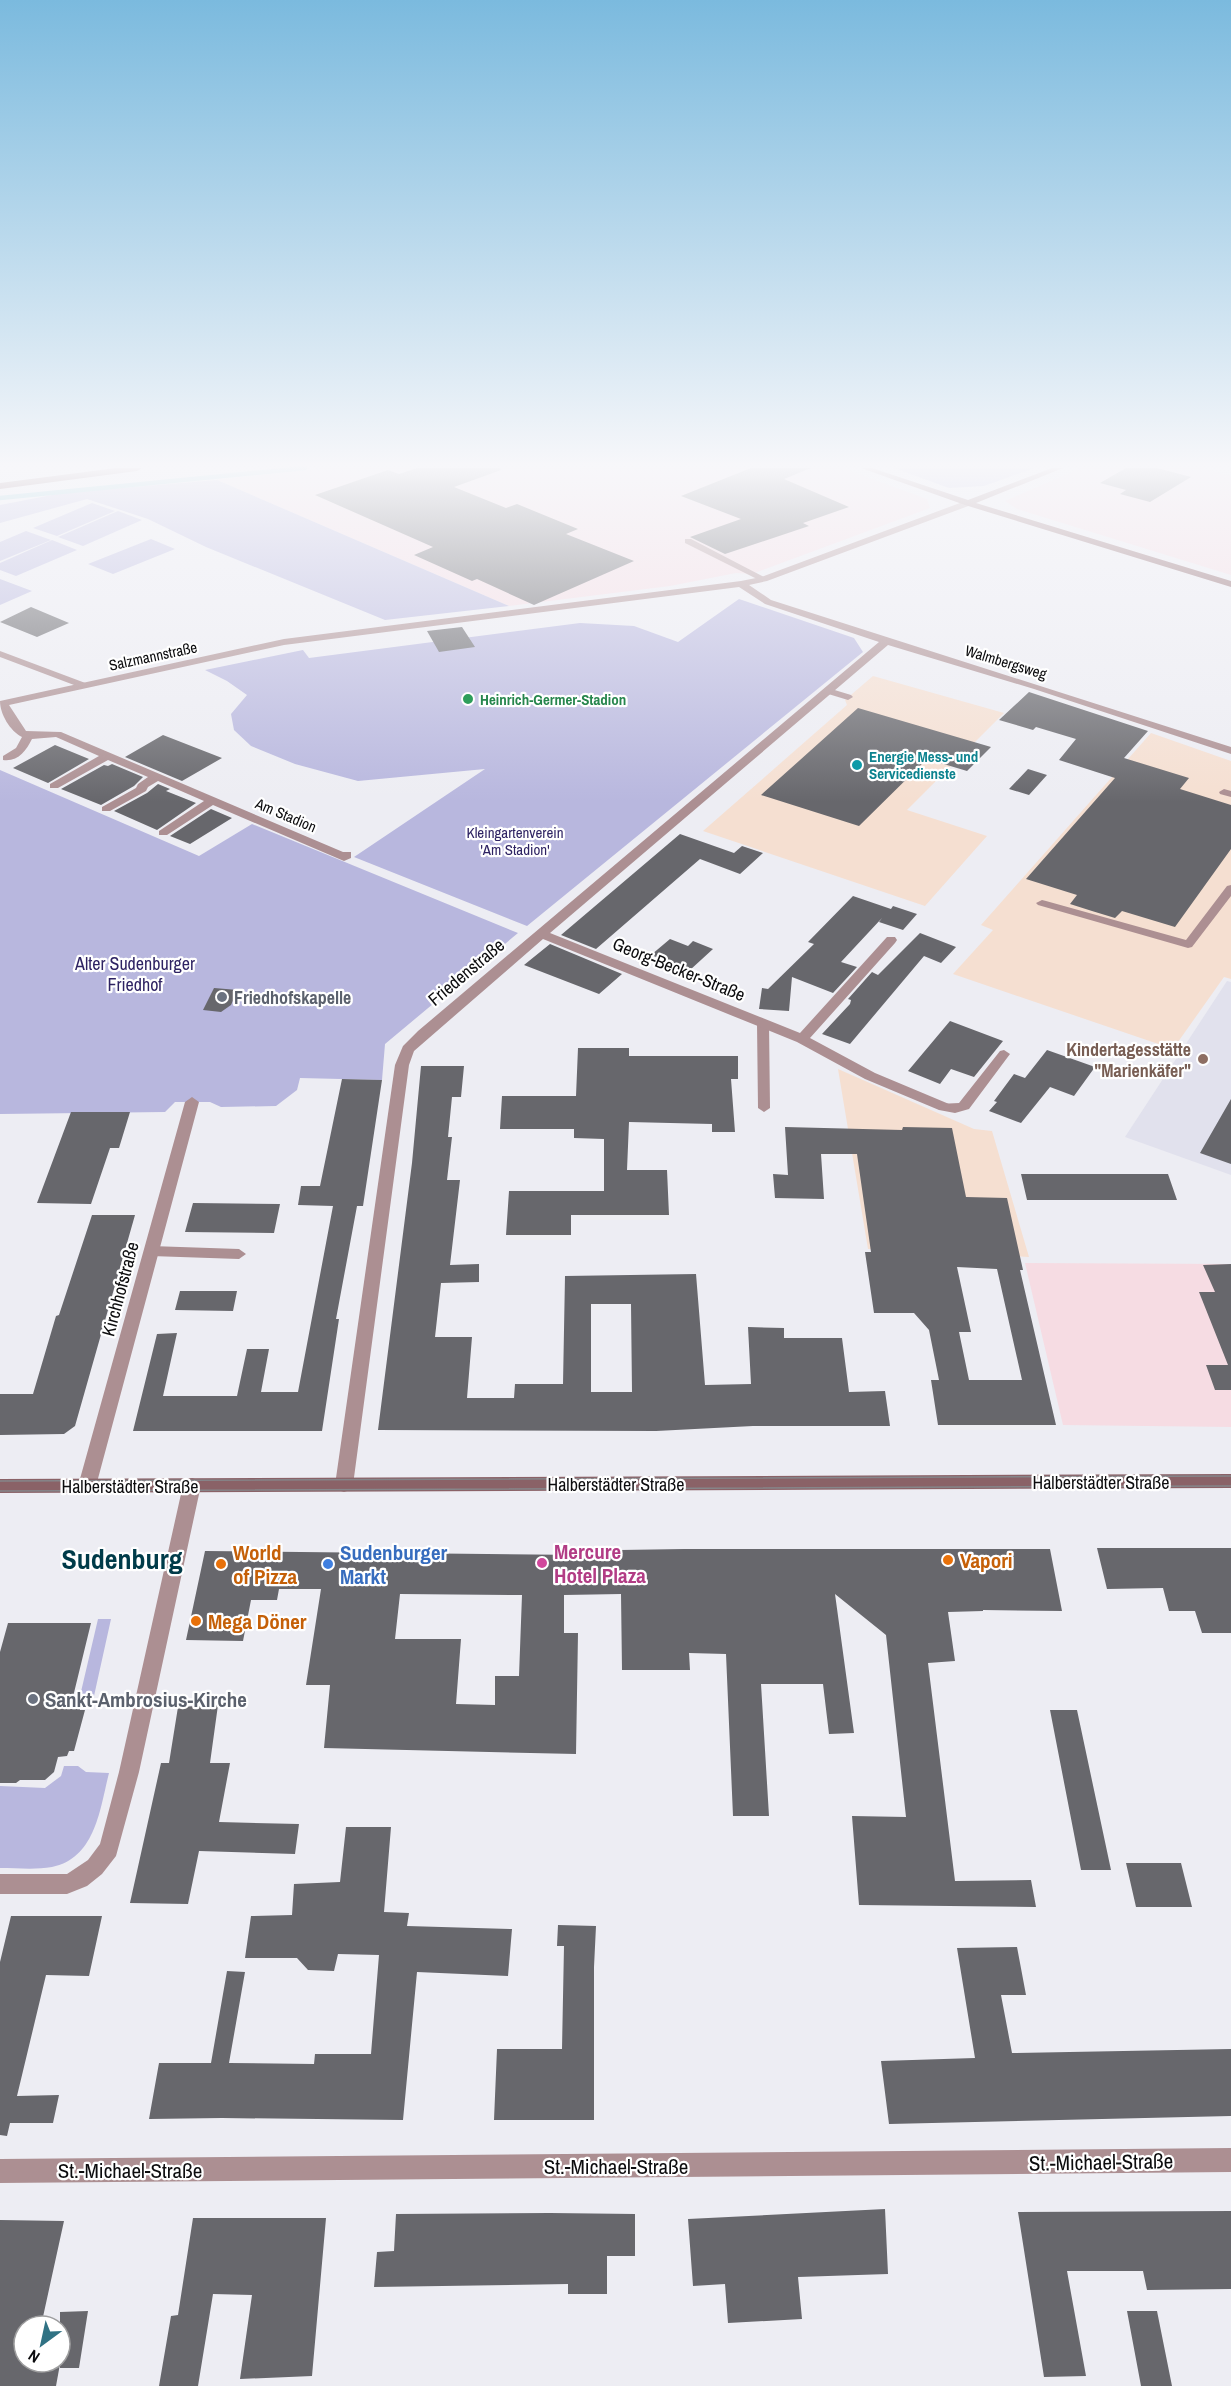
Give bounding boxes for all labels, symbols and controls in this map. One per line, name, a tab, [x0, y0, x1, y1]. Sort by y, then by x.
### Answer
street label: Salzmannstraße	[107, 636, 199, 676]
street label: Walmbergsweg	[963, 640, 1050, 684]
place label: Heinrich-Germer-Stadion	[480, 689, 626, 710]
marker: Heinrich-Germer-Stadion	[461, 692, 475, 706]
place label: Energie Mess- und Servicedienste	[869, 746, 978, 784]
marker: Energie Mess- und Servicedienste	[850, 758, 864, 772]
street label: Am Stadion	[251, 792, 320, 837]
park label: Kleingartenverein 'Am Stadion'	[466, 822, 564, 860]
street label: Georg-Becker-Straße	[609, 931, 749, 1007]
street label: Friedenstraße	[422, 933, 510, 1011]
park label: Alter Sudenburger Friedhof	[74, 951, 195, 997]
place label: Friedhofskapelle	[234, 985, 351, 1010]
marker: Friedhofskapelle	[215, 990, 229, 1004]
place label: Kindertagesstätte "Marienkäfer"	[1066, 1037, 1191, 1083]
marker: Kindertagesstätte "Marienkäfer"	[1196, 1052, 1210, 1066]
street label: Kirchhofstraße	[95, 1239, 145, 1339]
street label: Halberstädter Straße	[1033, 1470, 1170, 1495]
street label: Halberstädter Straße	[548, 1472, 685, 1497]
street label: Halberstädter Straße	[62, 1474, 199, 1499]
place label: Mercure Hotel Plaza	[554, 1537, 646, 1590]
place label: World of Pizza	[233, 1538, 298, 1591]
place label: Sudenburger Markt	[340, 1538, 447, 1591]
district label: Sudenburg	[61, 1540, 183, 1578]
place label: Vapori	[960, 1546, 1013, 1575]
marker: Vapori	[941, 1553, 955, 1567]
marker: Mercure Hotel Plaza	[535, 1556, 549, 1570]
marker: World of Pizza	[214, 1557, 228, 1571]
marker: Sudenburger Markt	[321, 1557, 335, 1571]
place label: Mega Döner	[208, 1607, 307, 1636]
marker: Mega Döner	[189, 1614, 203, 1628]
place label: Sankt-Ambrosius-Kirche	[45, 1685, 247, 1714]
marker: Sankt-Ambrosius-Kirche	[26, 1692, 40, 1706]
street label: St.-Michael-Straße	[1029, 2146, 1173, 2178]
street label: St.-Michael-Straße	[544, 2152, 688, 2181]
street label: St.-Michael-Straße	[58, 2156, 202, 2185]
north arrow	[12, 2314, 72, 2374]
text: N	[24, 2345, 44, 2368]

